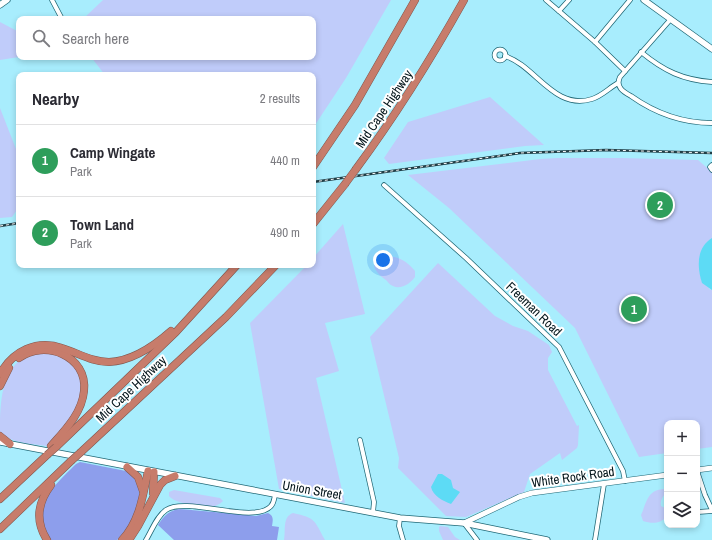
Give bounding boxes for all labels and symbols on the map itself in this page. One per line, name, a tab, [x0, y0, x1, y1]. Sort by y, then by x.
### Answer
street label: Mid Cape Highway	[352, 66, 417, 151]
pin: 2	[647, 190, 673, 220]
your location	[373, 250, 393, 270]
street label: Freeman Road	[503, 278, 566, 340]
pin: 1	[621, 294, 647, 324]
street label: Mid Cape Highway	[92, 351, 170, 426]
street label: White Rock Road	[530, 463, 616, 491]
street label: Union Street	[281, 476, 343, 504]

